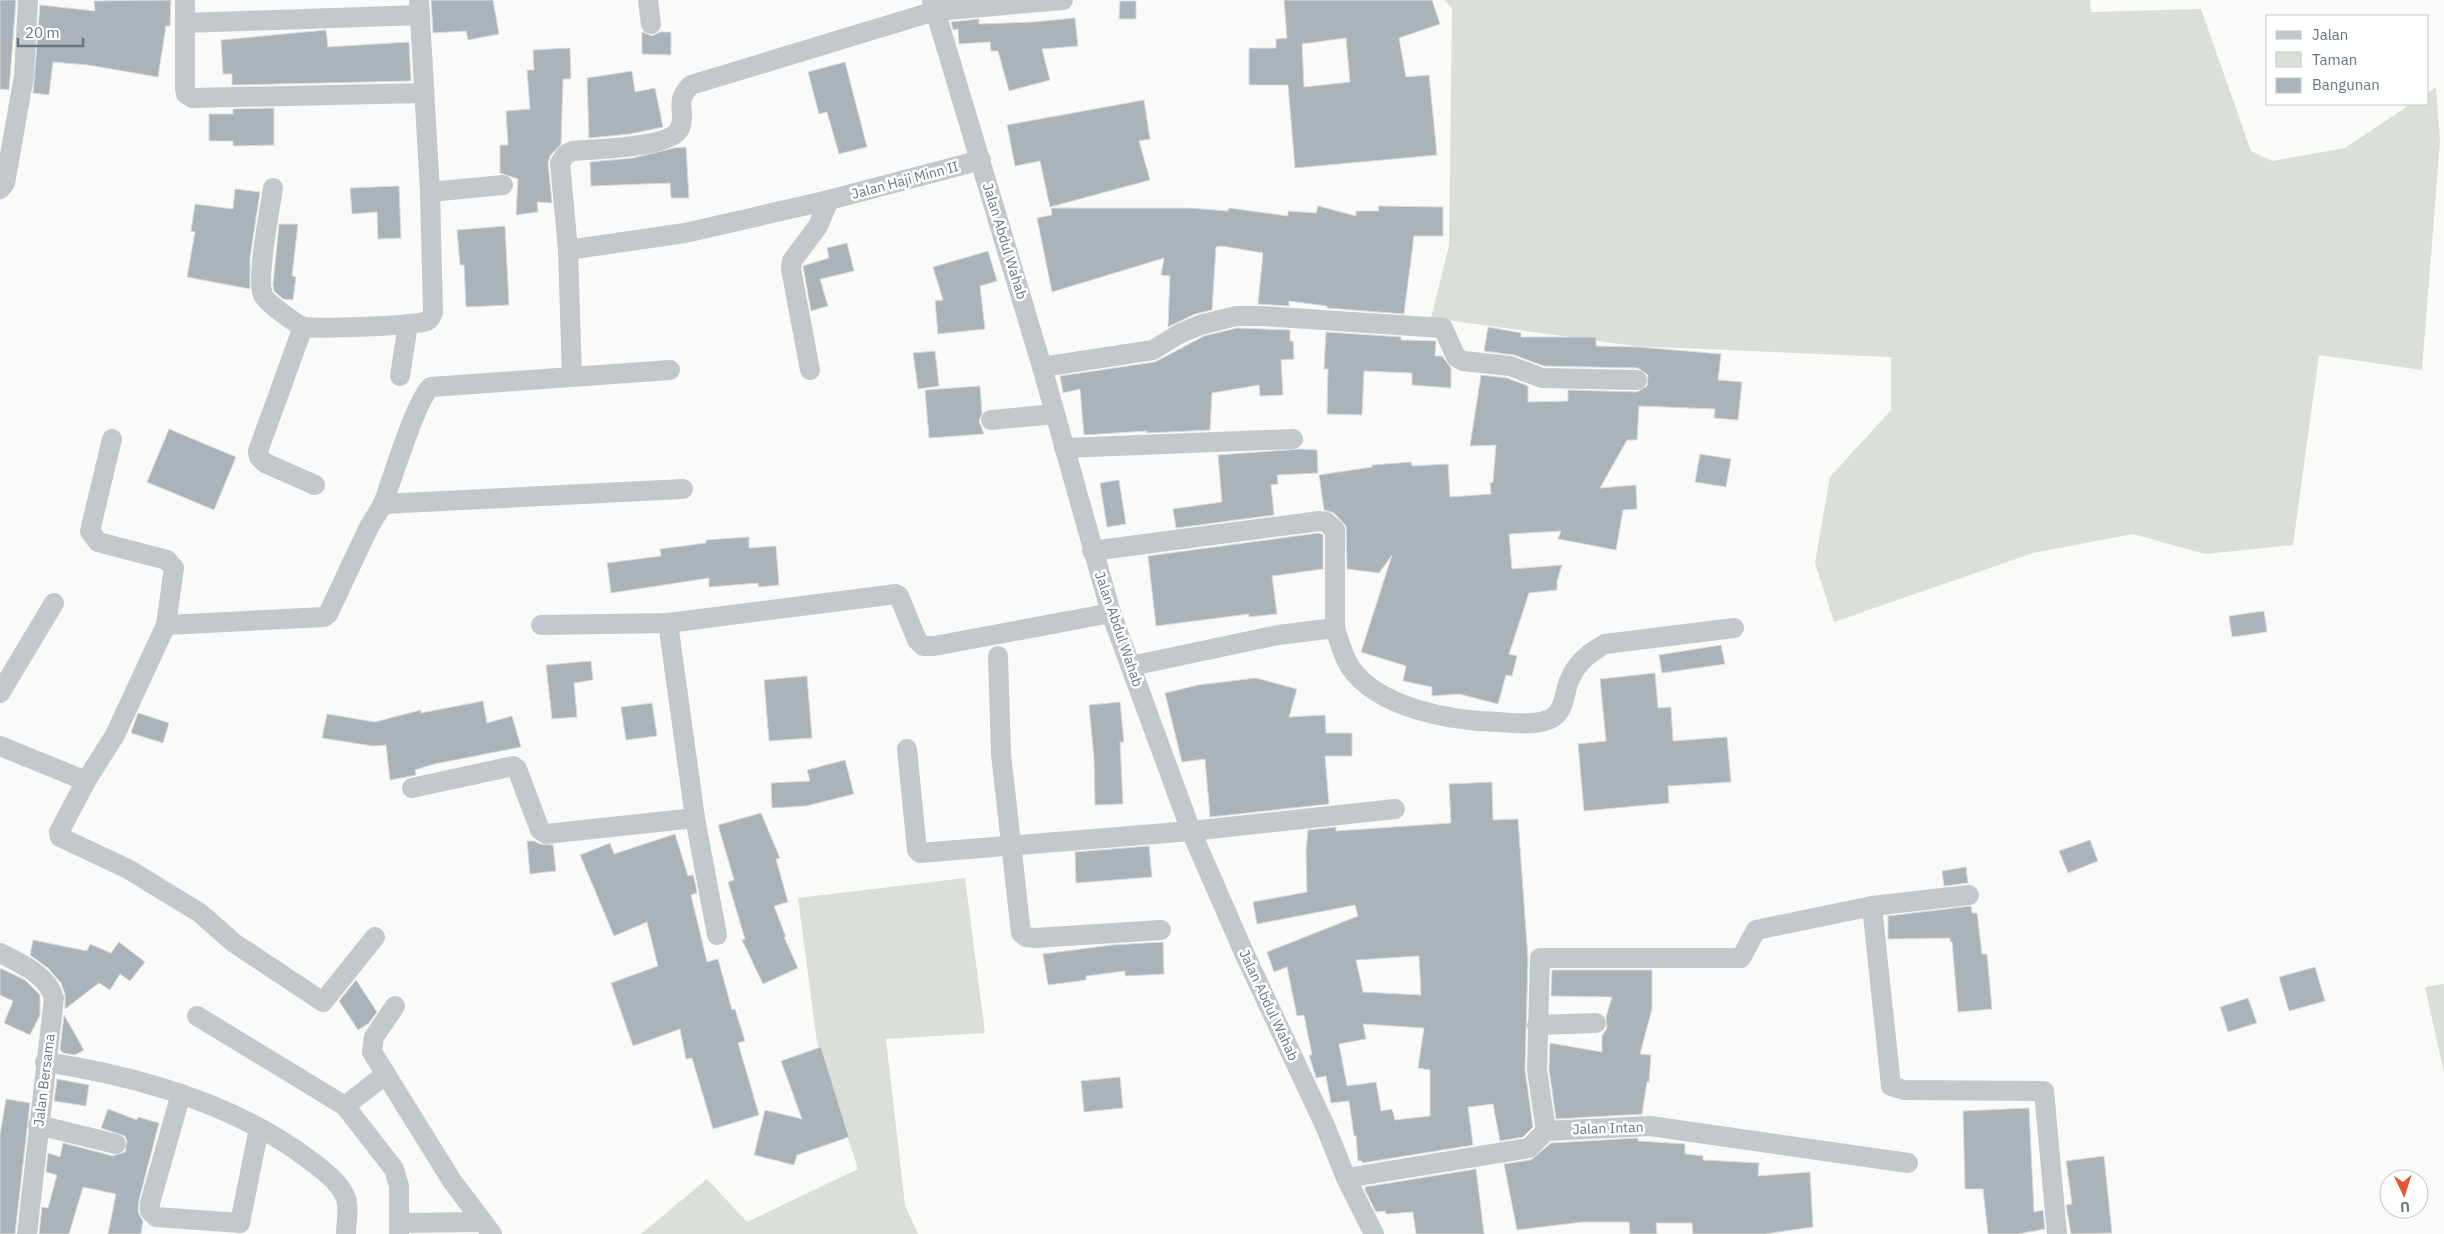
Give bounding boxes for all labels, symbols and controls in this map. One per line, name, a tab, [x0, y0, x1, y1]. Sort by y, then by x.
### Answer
scale bar	[18, 15, 82, 47]
legend	[2266, 15, 2429, 105]
text: 20 m	[25, 23, 60, 42]
text: Jalan	[2312, 25, 2348, 44]
text: Taman	[2312, 50, 2357, 69]
text: Bangunan	[2312, 75, 2380, 94]
street label: Jalan Haji Minn II	[849, 157, 961, 203]
street label: Jalan Abdul Wahab	[979, 181, 1031, 301]
street label: Jalan Abdul Wahab	[1091, 569, 1147, 689]
street label: Jalan Abdul Wahab	[1235, 946, 1303, 1064]
street label: Jalan Bersama	[29, 1032, 59, 1127]
street label: Jalan Intan	[1572, 1118, 1644, 1138]
north arrow	[2379, 1169, 2429, 1219]
text: U	[2399, 1198, 2410, 1216]

